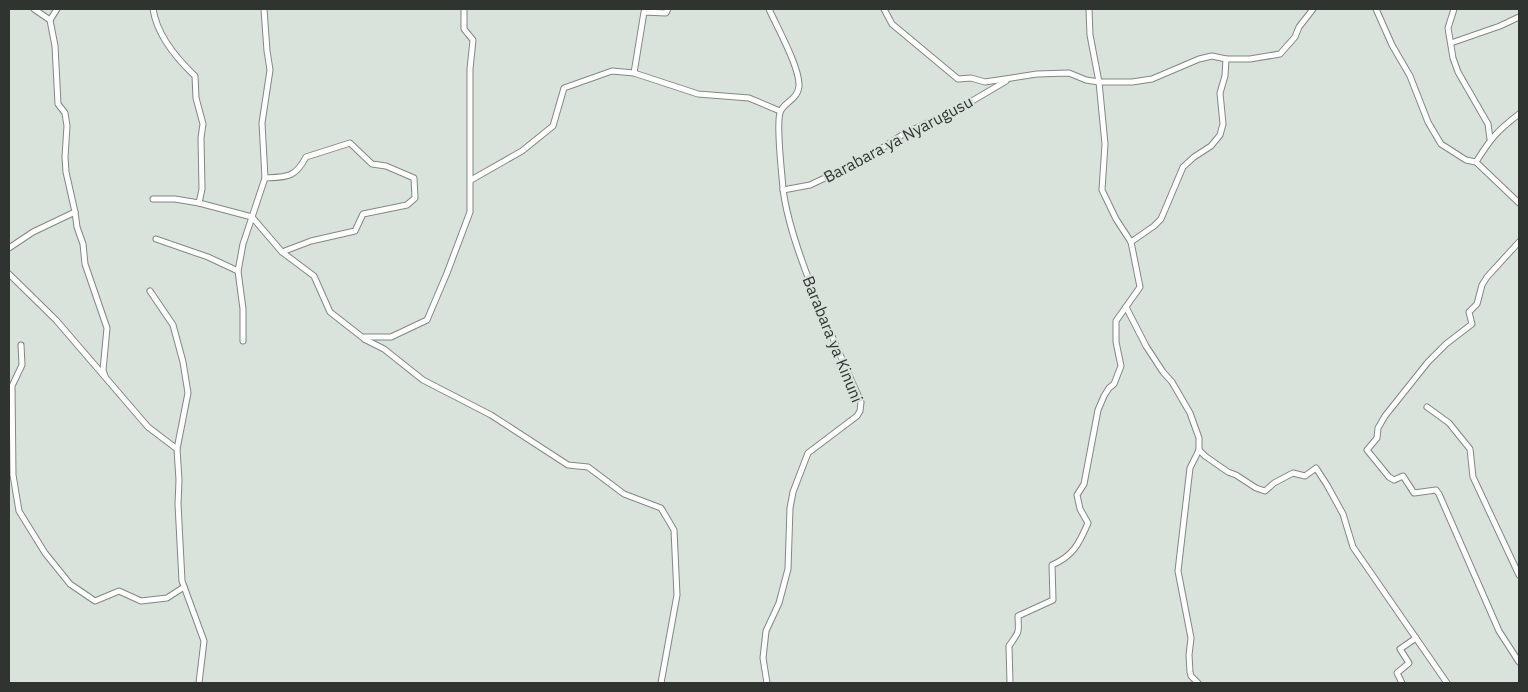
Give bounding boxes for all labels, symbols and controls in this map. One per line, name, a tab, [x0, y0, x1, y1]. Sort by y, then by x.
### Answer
street label: Barabara ya Nyarugusu	[820, 91, 976, 187]
street label: Barabara ya Kinuni	[798, 273, 868, 405]

